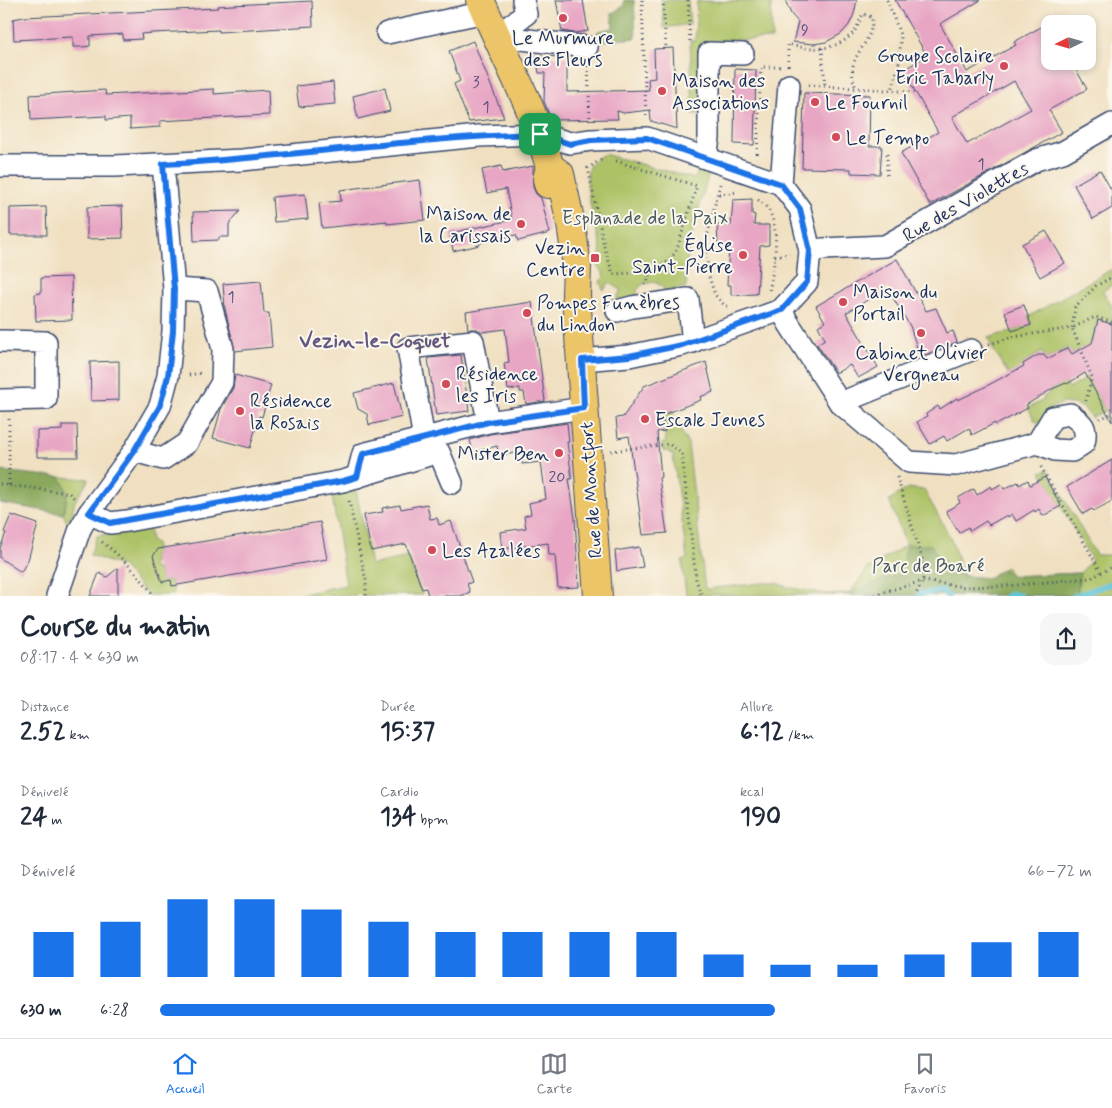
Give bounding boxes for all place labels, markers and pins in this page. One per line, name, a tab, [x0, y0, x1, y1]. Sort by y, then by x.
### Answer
marker: Le Murmure des Fleurs	[557, 12, 569, 24]
place label: Le Murmure des Fleurs	[512, 26, 614, 73]
place label: Groupe Scolaire Eric Tabarly	[877, 44, 994, 92]
marker: Groupe Scolaire Eric Tabarly	[998, 60, 1010, 72]
place label: Maison des Associations	[672, 69, 769, 116]
marker: Maison des Associations	[656, 85, 668, 97]
place label: Le Fournil	[825, 91, 908, 116]
marker: Le Fournil	[809, 96, 821, 108]
pin	[519, 113, 561, 155]
place label: Le Tempo	[846, 126, 929, 151]
marker: Le Tempo	[830, 131, 842, 143]
place label: Maison de la Carissais	[419, 202, 511, 249]
marker: Maison de la Carissais	[515, 218, 527, 230]
place label: Église Saint-Pierre	[632, 232, 733, 280]
place label: Vezin Centre	[526, 236, 585, 283]
marker: Église Saint-Pierre	[737, 249, 749, 261]
marker: Vezin Centre	[589, 252, 601, 264]
place label: Maison du Portail	[853, 280, 937, 327]
place label: Pompes Funèbres du Lindon	[537, 291, 680, 338]
marker: Maison du Portail	[837, 296, 849, 308]
marker: Pompes Funèbres du Lindon	[521, 307, 533, 319]
marker: Cabinet Olivier Vergneau	[915, 327, 927, 339]
place label: Cabinet Olivier Vergneau	[855, 341, 987, 390]
place label: Résidence les Iris	[456, 362, 538, 409]
marker: Résidence les Iris	[440, 378, 452, 390]
place label: Résidence la Rosais	[250, 389, 332, 436]
marker: Résidence la Rosais	[234, 405, 246, 417]
place label: Escale Jeunes	[655, 408, 765, 433]
marker: Escale Jeunes	[639, 413, 651, 425]
place label: Mister Ben	[457, 442, 549, 467]
marker: Mister Ben	[553, 447, 565, 459]
place label: Les Azalées	[442, 539, 541, 564]
marker: Les Azalées	[426, 544, 438, 556]

